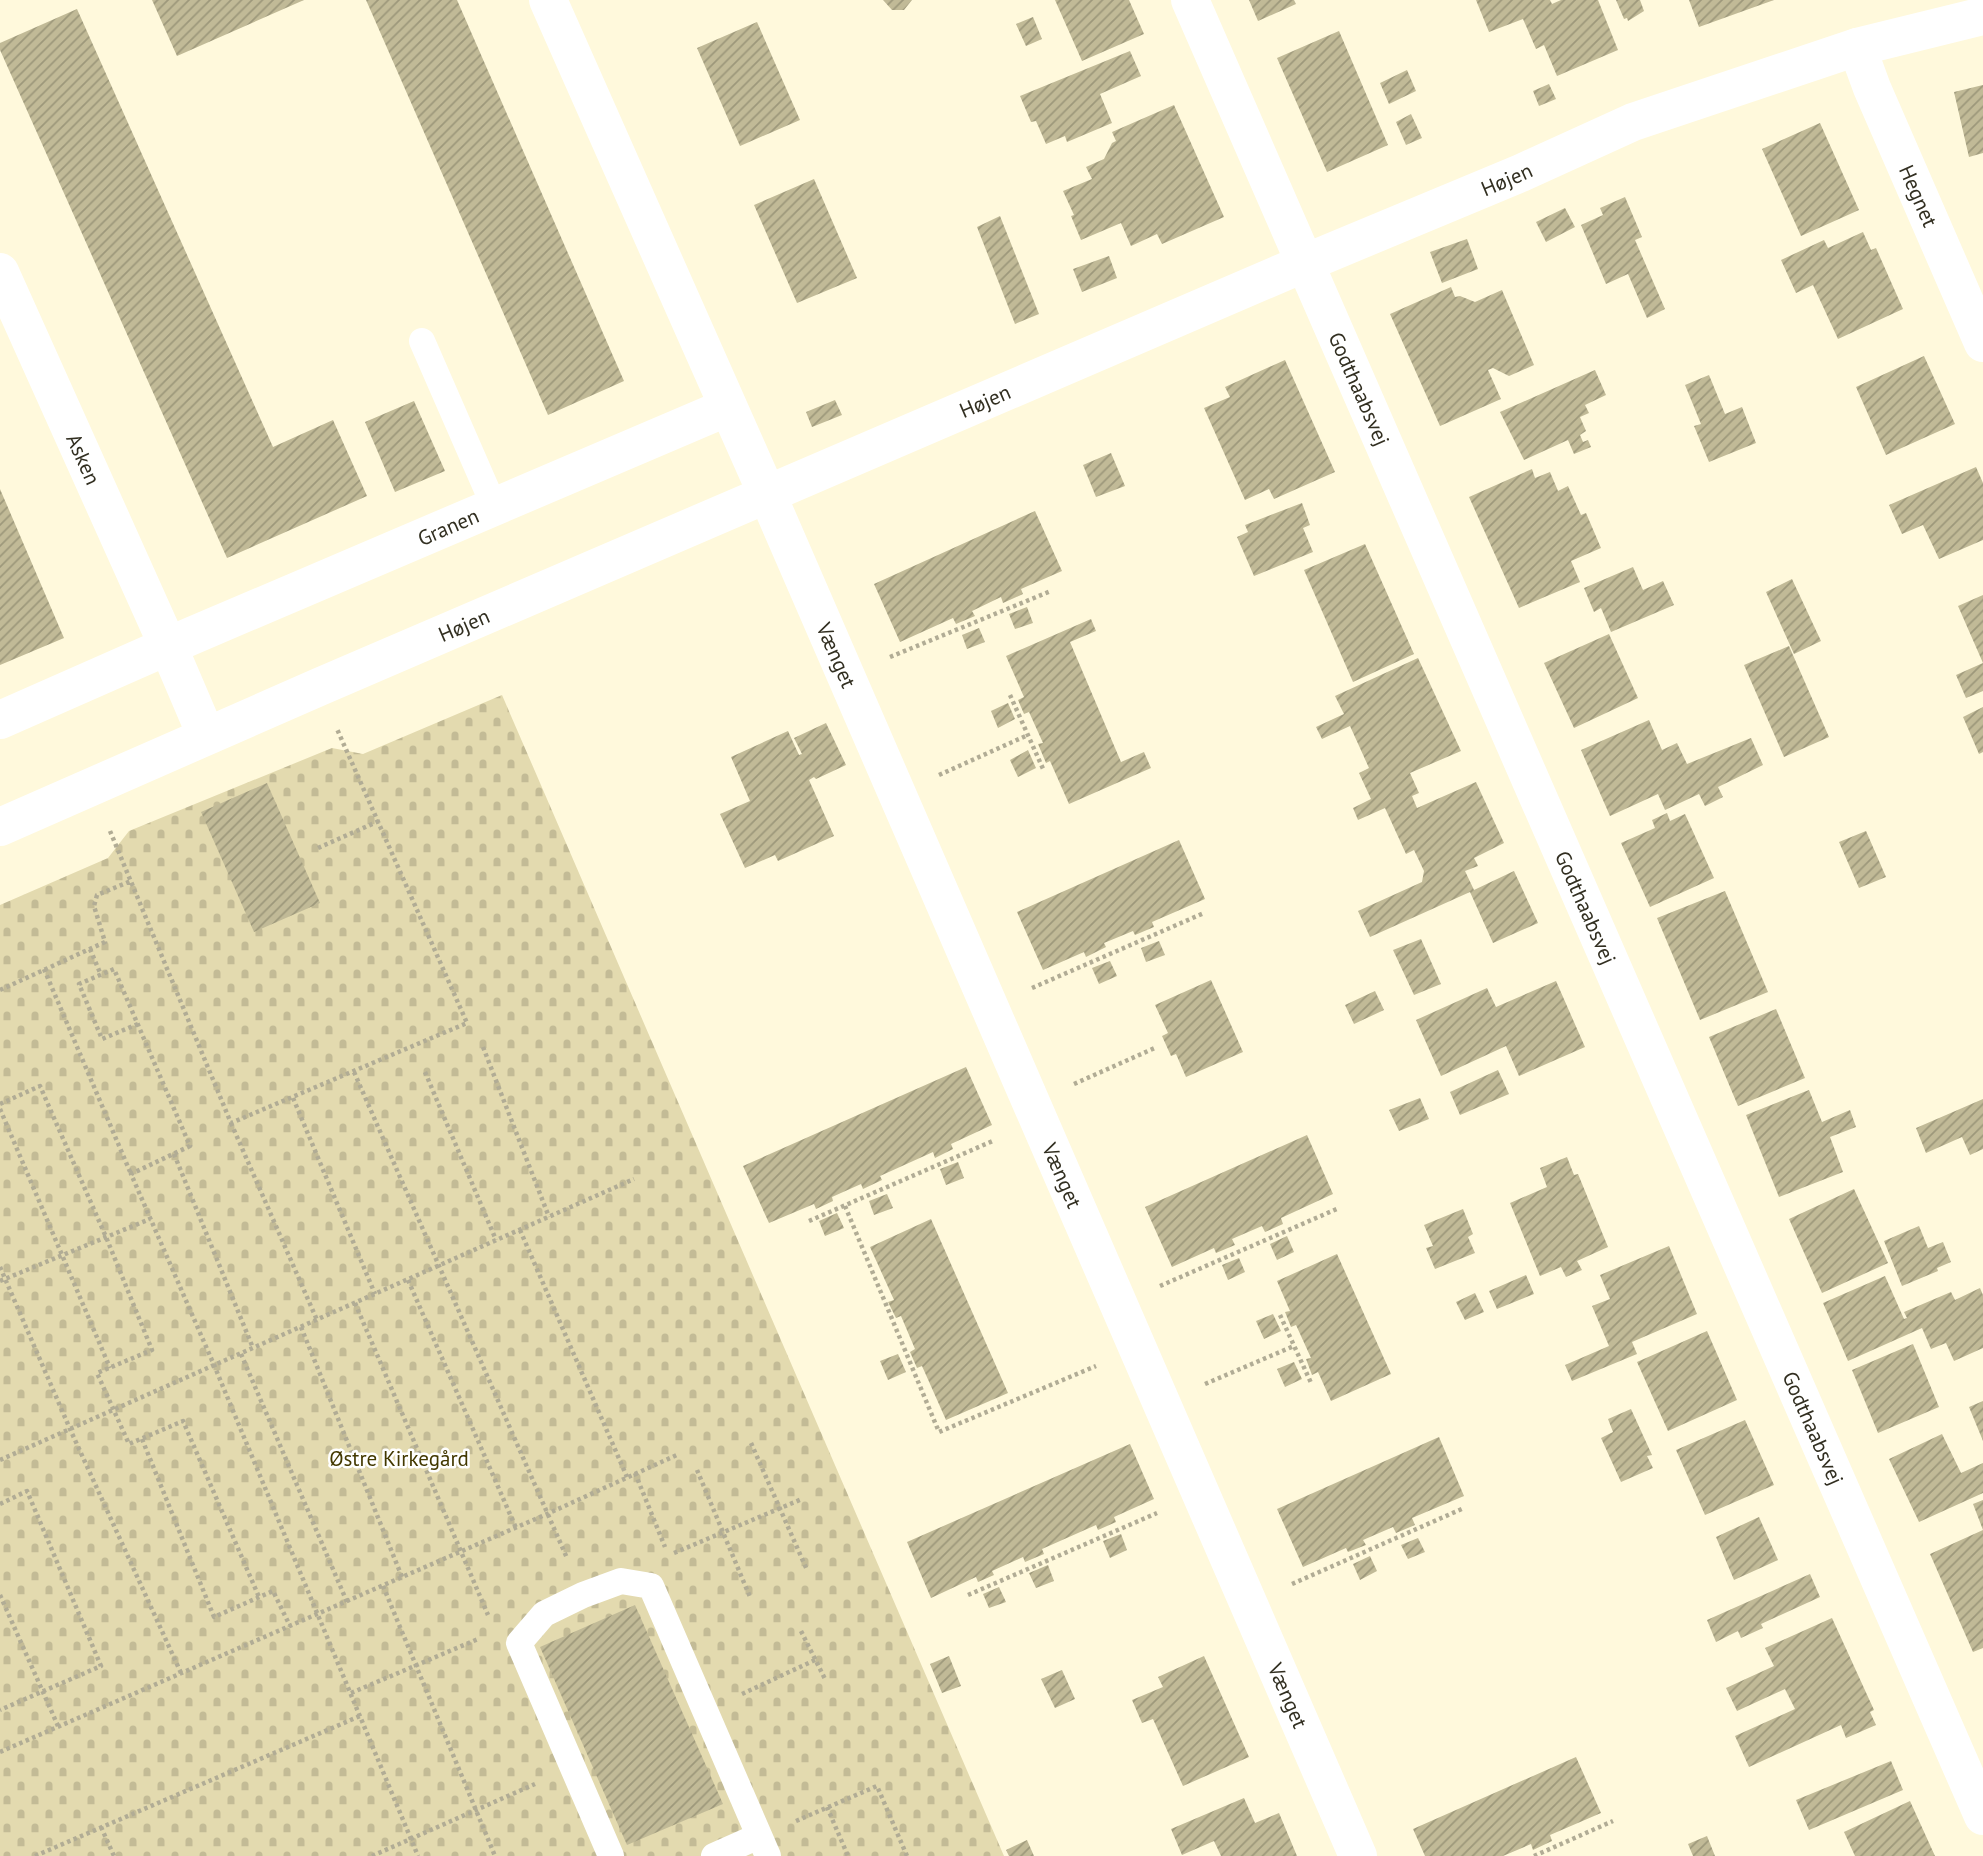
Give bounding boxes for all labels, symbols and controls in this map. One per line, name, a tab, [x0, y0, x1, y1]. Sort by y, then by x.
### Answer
street label: Højen	[1477, 156, 1537, 202]
street label: Hegnet	[1893, 160, 1944, 231]
street label: Godthaabsvej	[1323, 328, 1396, 450]
street label: Højen	[955, 378, 1014, 424]
street label: Asken	[61, 429, 107, 489]
street label: Granen	[413, 502, 483, 551]
street label: Højen	[434, 602, 494, 648]
street label: Vænget	[811, 618, 863, 692]
street label: Godthaabsvej	[1550, 846, 1623, 968]
street label: Vænget	[1036, 1138, 1089, 1212]
street label: Godthaabsvej	[1777, 1367, 1850, 1489]
park label: Østre Kirkegård	[329, 1445, 469, 1472]
street label: Vænget	[1262, 1658, 1314, 1732]

